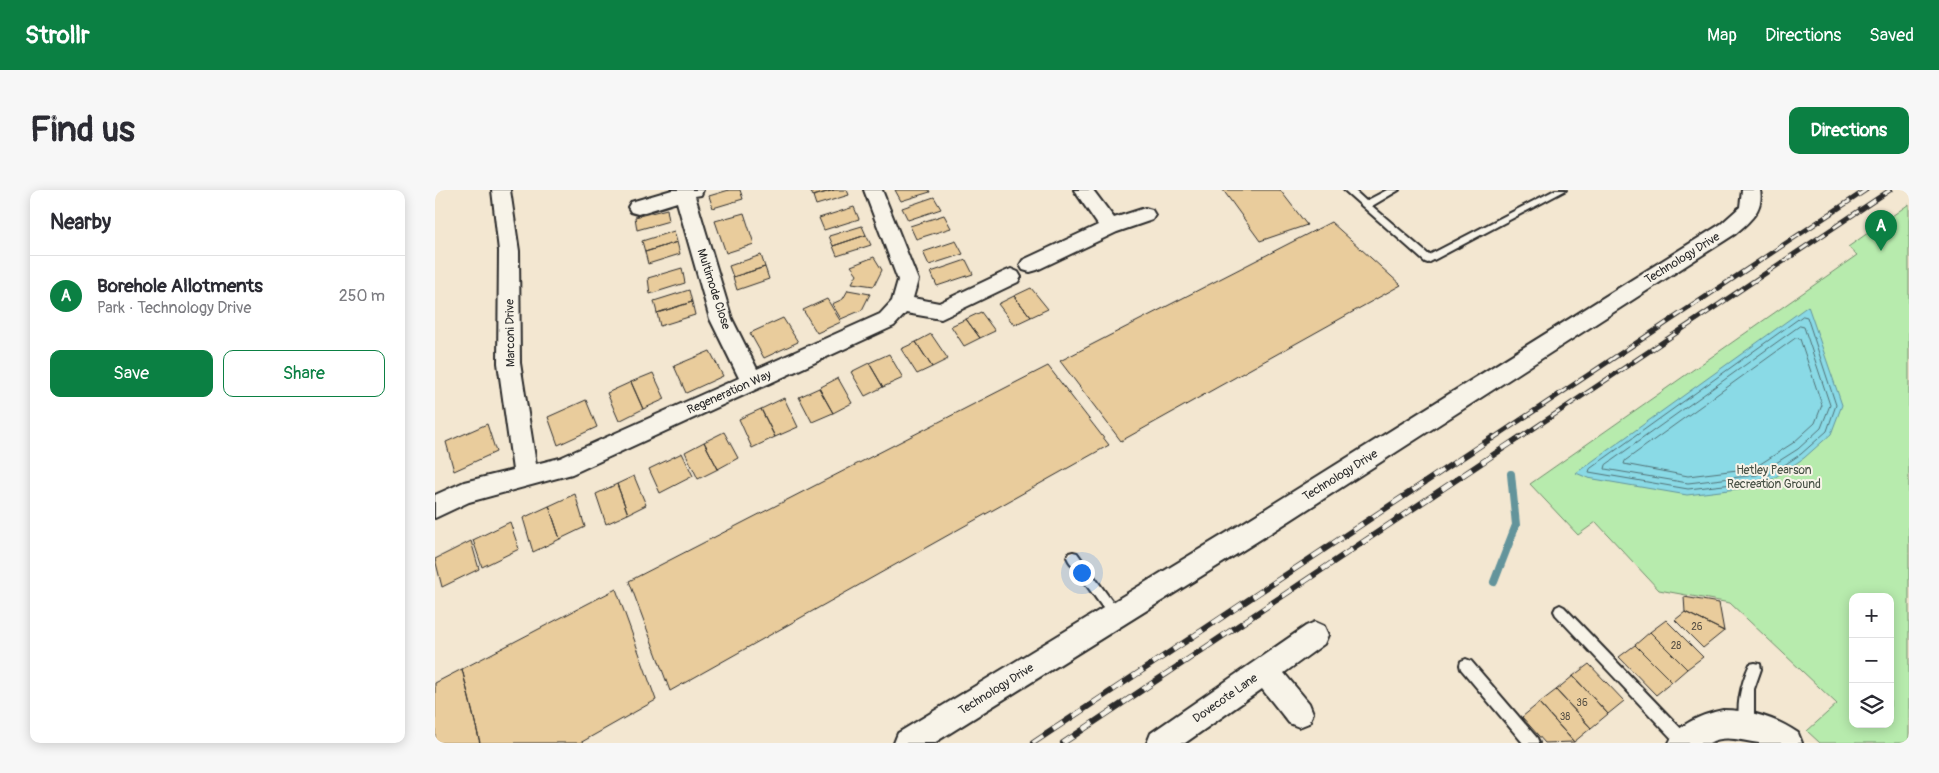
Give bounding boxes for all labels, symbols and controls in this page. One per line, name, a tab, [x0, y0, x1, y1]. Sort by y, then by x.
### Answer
text: Strollr	[25, 21, 90, 50]
text: Map	[1707, 24, 1737, 47]
text: Directions	[1765, 24, 1841, 47]
text: Saved	[1869, 24, 1914, 47]
button: Directions	[1789, 107, 1909, 154]
text: Find us	[30, 108, 135, 152]
text: Nearby	[50, 209, 111, 236]
pin: A	[1865, 210, 1897, 251]
street label: Technology Drive	[1642, 229, 1723, 288]
street label: Multimode Close	[693, 247, 734, 331]
text: Borehole Allotments	[97, 274, 263, 298]
text: A	[61, 286, 71, 306]
text: 250 m	[339, 286, 385, 306]
text: Park · Technology Drive	[97, 298, 251, 318]
street label: Marconi Drive	[502, 299, 519, 367]
button: Save	[50, 350, 213, 397]
button: Share	[223, 350, 385, 397]
street label: Regeneration Way	[685, 367, 774, 418]
street label: Technology Drive	[1300, 446, 1381, 505]
park label: Hetley Pearson Recreation Ground	[1727, 463, 1821, 492]
your location	[1069, 560, 1095, 586]
map controls	[1849, 593, 1894, 728]
button: +	[1849, 593, 1894, 638]
house number: 26	[1691, 621, 1703, 633]
button: −	[1849, 638, 1894, 683]
house number: 28	[1671, 640, 1681, 652]
street label: Technology Drive	[956, 660, 1037, 719]
street label: Dovecote Lane	[1190, 670, 1261, 726]
button: layers	[1849, 683, 1894, 728]
house number: 36	[1576, 697, 1588, 709]
house number: 38	[1560, 711, 1570, 723]

